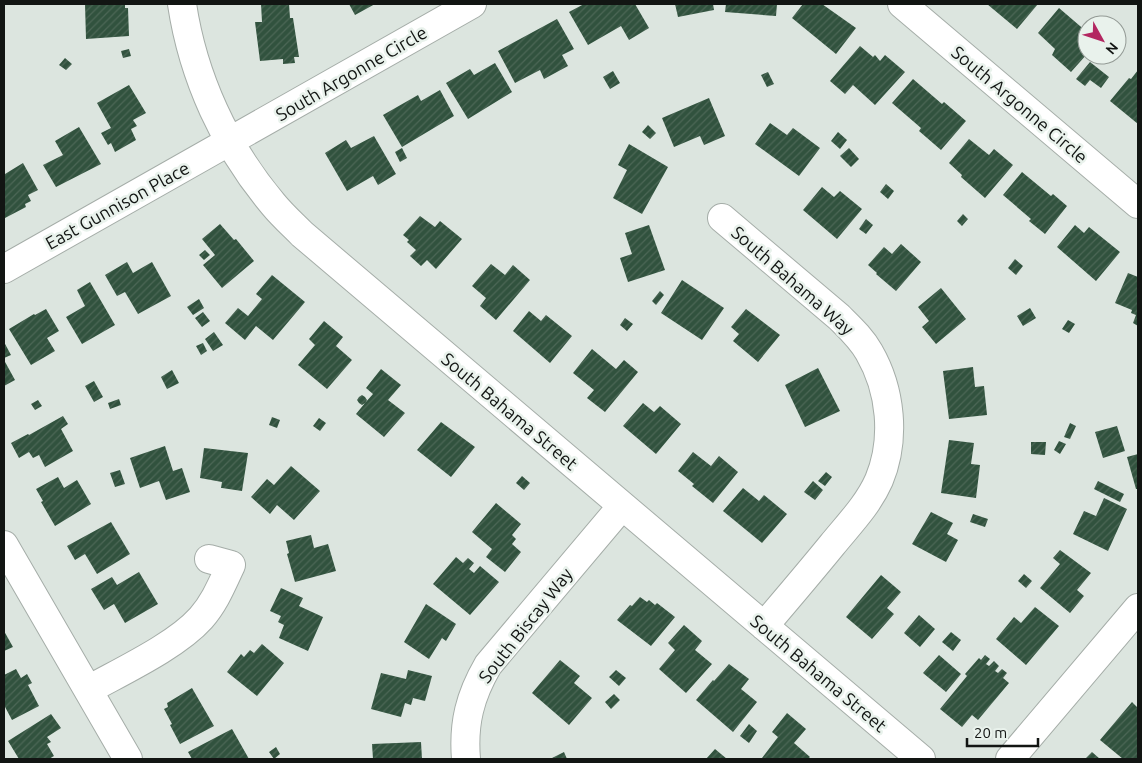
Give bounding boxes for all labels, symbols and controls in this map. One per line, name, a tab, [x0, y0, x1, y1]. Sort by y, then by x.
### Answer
north arrow	[1077, 15, 1127, 65]
street label: South Argonne Circle	[272, 22, 430, 124]
text: N	[1102, 39, 1121, 58]
street label: South Argonne Circle	[948, 41, 1092, 167]
street label: East Gunnison Place	[42, 157, 192, 253]
street label: South Bahama Way	[728, 222, 858, 339]
street label: South Bahama Street	[438, 348, 582, 474]
street label: South Biscay Way	[474, 563, 576, 686]
street label: South Bahama Street	[747, 610, 891, 736]
scale bar	[967, 716, 1038, 748]
text: 20 m	[974, 724, 1007, 741]

